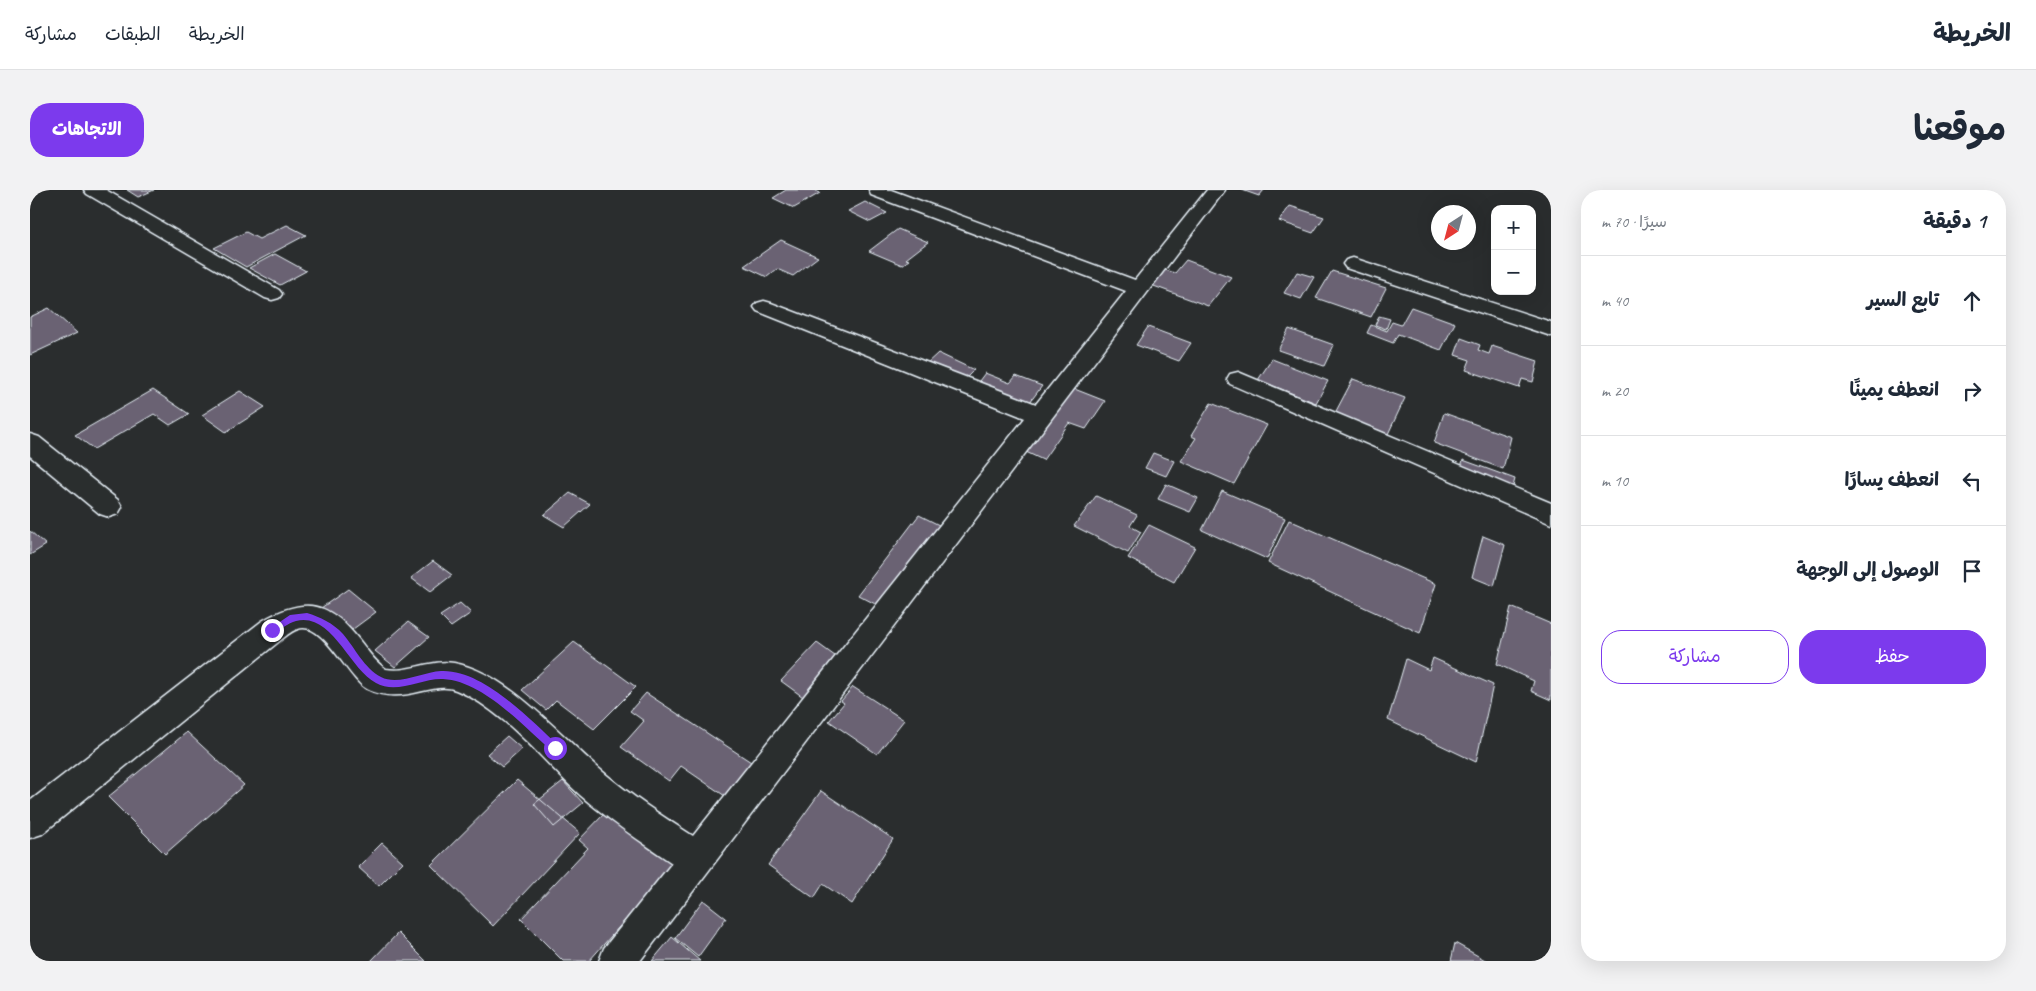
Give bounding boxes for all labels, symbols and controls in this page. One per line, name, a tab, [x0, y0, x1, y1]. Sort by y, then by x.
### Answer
text: الخريطة	[1933, 18, 2011, 48]
text: مشاركة	[25, 23, 77, 45]
text: الطبقات	[105, 23, 161, 45]
text: الخريطة	[189, 23, 245, 45]
button: الاتجاهات	[30, 103, 144, 157]
text: موقعنا	[1913, 106, 2006, 151]
north arrow	[1431, 205, 1476, 250]
map controls	[1491, 205, 1536, 295]
button: +	[1491, 205, 1536, 250]
text: 1 دقيقة	[1923, 208, 1986, 234]
text: سيرًا · 70 m	[1601, 212, 1667, 232]
button: −	[1491, 250, 1536, 295]
icon: ahead	[1958, 287, 1986, 315]
text: تابع السير	[1867, 288, 1939, 312]
text: 40 m	[1601, 291, 1628, 311]
icon: right	[1958, 377, 1986, 405]
text: انعطف يمينًا	[1850, 378, 1939, 402]
text: 20 m	[1601, 381, 1628, 401]
icon: left	[1958, 467, 1986, 495]
text: انعطف يسارًا	[1845, 468, 1939, 492]
text: 10 m	[1601, 471, 1628, 491]
icon: arrive	[1958, 557, 1986, 585]
text: الوصول إلى الوجهة	[1796, 558, 1939, 582]
route end	[261, 619, 284, 642]
button: مشاركة	[1601, 630, 1789, 684]
button: حفظ	[1799, 630, 1986, 684]
route start	[544, 737, 567, 760]

